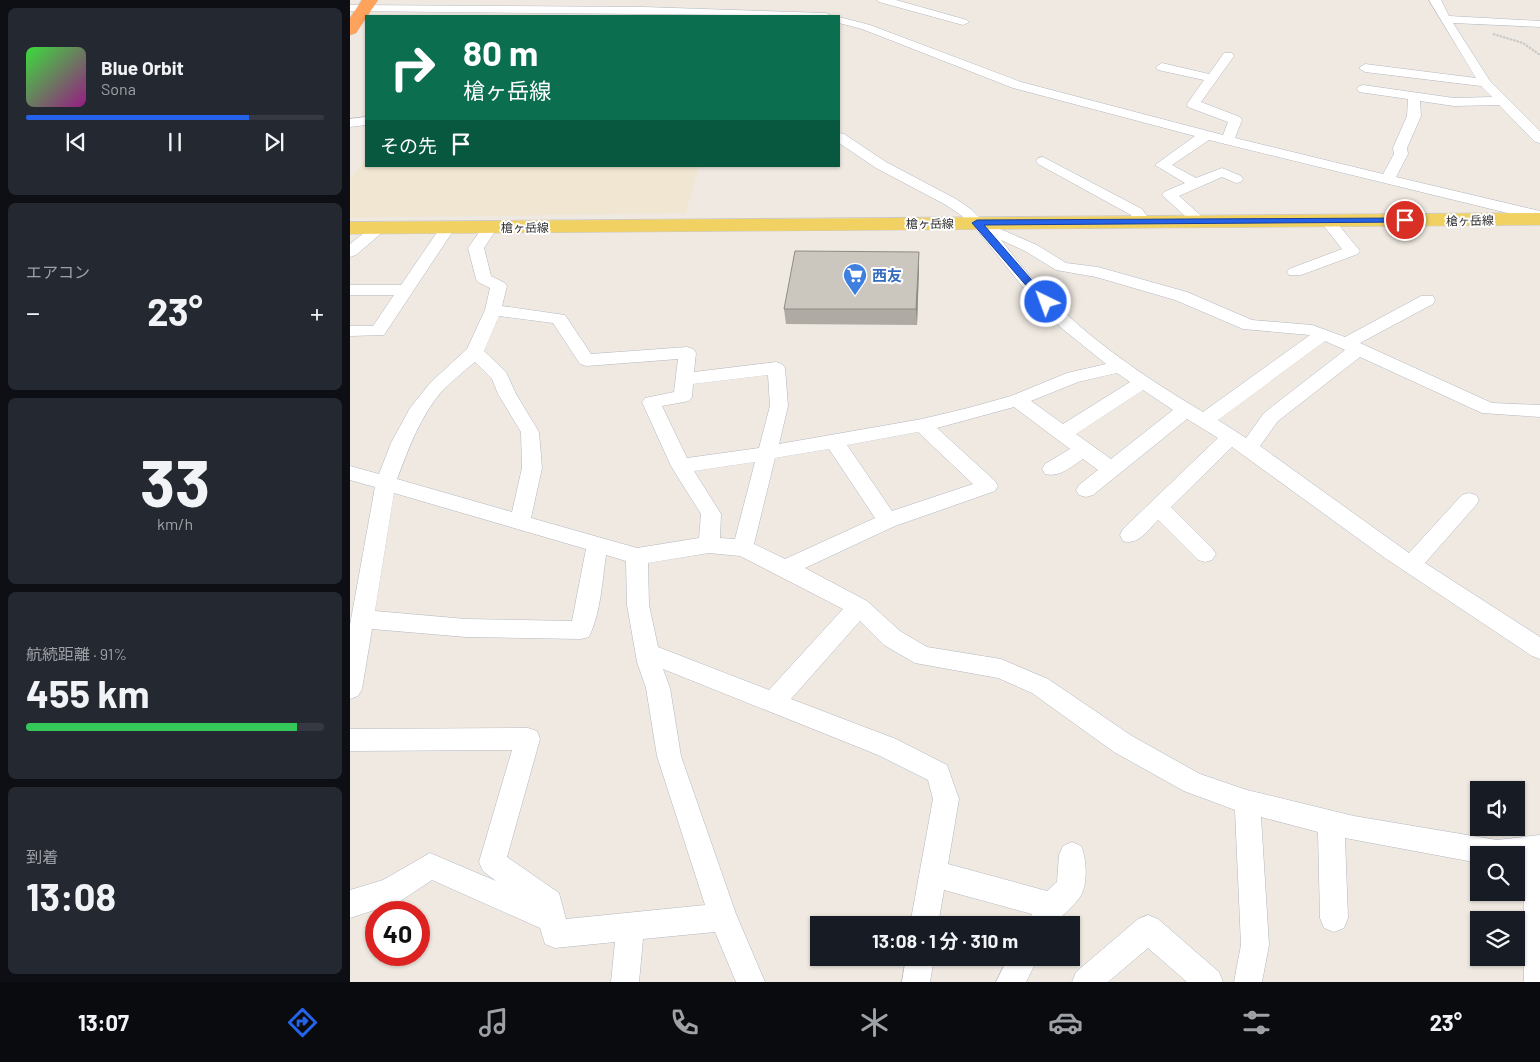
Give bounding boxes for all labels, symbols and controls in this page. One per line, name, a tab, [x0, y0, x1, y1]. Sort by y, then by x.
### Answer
text: 80 m	[463, 31, 538, 73]
icon: right	[380, 35, 445, 100]
text: Blue Orbit	[101, 56, 184, 79]
text: 槍ヶ岳線	[463, 77, 551, 103]
text: Sona	[101, 79, 136, 98]
icon: previous	[62, 128, 90, 156]
icon: pause	[161, 128, 189, 156]
icon: next	[260, 128, 288, 156]
icon: arrive	[447, 130, 475, 158]
text: その先	[380, 134, 437, 157]
pin	[1384, 199, 1426, 241]
icon: arrive	[1391, 206, 1419, 234]
street label: 槍ヶ岳線	[1446, 213, 1494, 227]
street label: 槍ヶ岳線	[906, 216, 954, 230]
street label: 槍ヶ岳線	[501, 220, 549, 234]
text: エアコン	[26, 262, 90, 281]
supermarket icon: 西友	[842, 262, 868, 296]
place label: 西友	[872, 266, 902, 284]
position arrow	[1019, 275, 1071, 327]
text: 23°	[147, 288, 203, 334]
text: −	[26, 295, 40, 329]
text: +	[310, 295, 324, 329]
text: 33	[140, 442, 210, 520]
text: km/h	[157, 514, 193, 533]
text: 航続距離 · 91%	[26, 644, 127, 663]
text: 455 km	[26, 670, 150, 716]
map controls	[1470, 781, 1525, 966]
button: sound	[1470, 781, 1525, 836]
button: search	[1470, 846, 1525, 901]
text: 到着	[26, 847, 58, 866]
text: 13:08	[26, 873, 116, 919]
speed limit sign: 40	[365, 901, 430, 966]
button: layers	[1470, 911, 1525, 966]
text: 13:08 · 1 分 · 310 m	[872, 929, 1018, 952]
icon: directions	[285, 1005, 320, 1040]
icon: music	[476, 1005, 511, 1040]
icon: phone	[667, 1005, 702, 1040]
icon: climate	[857, 1005, 892, 1040]
icon: car	[1048, 1005, 1083, 1040]
icon: filters	[1239, 1005, 1274, 1040]
text: 13:07	[78, 1009, 129, 1035]
text: 23°	[1430, 1009, 1462, 1035]

